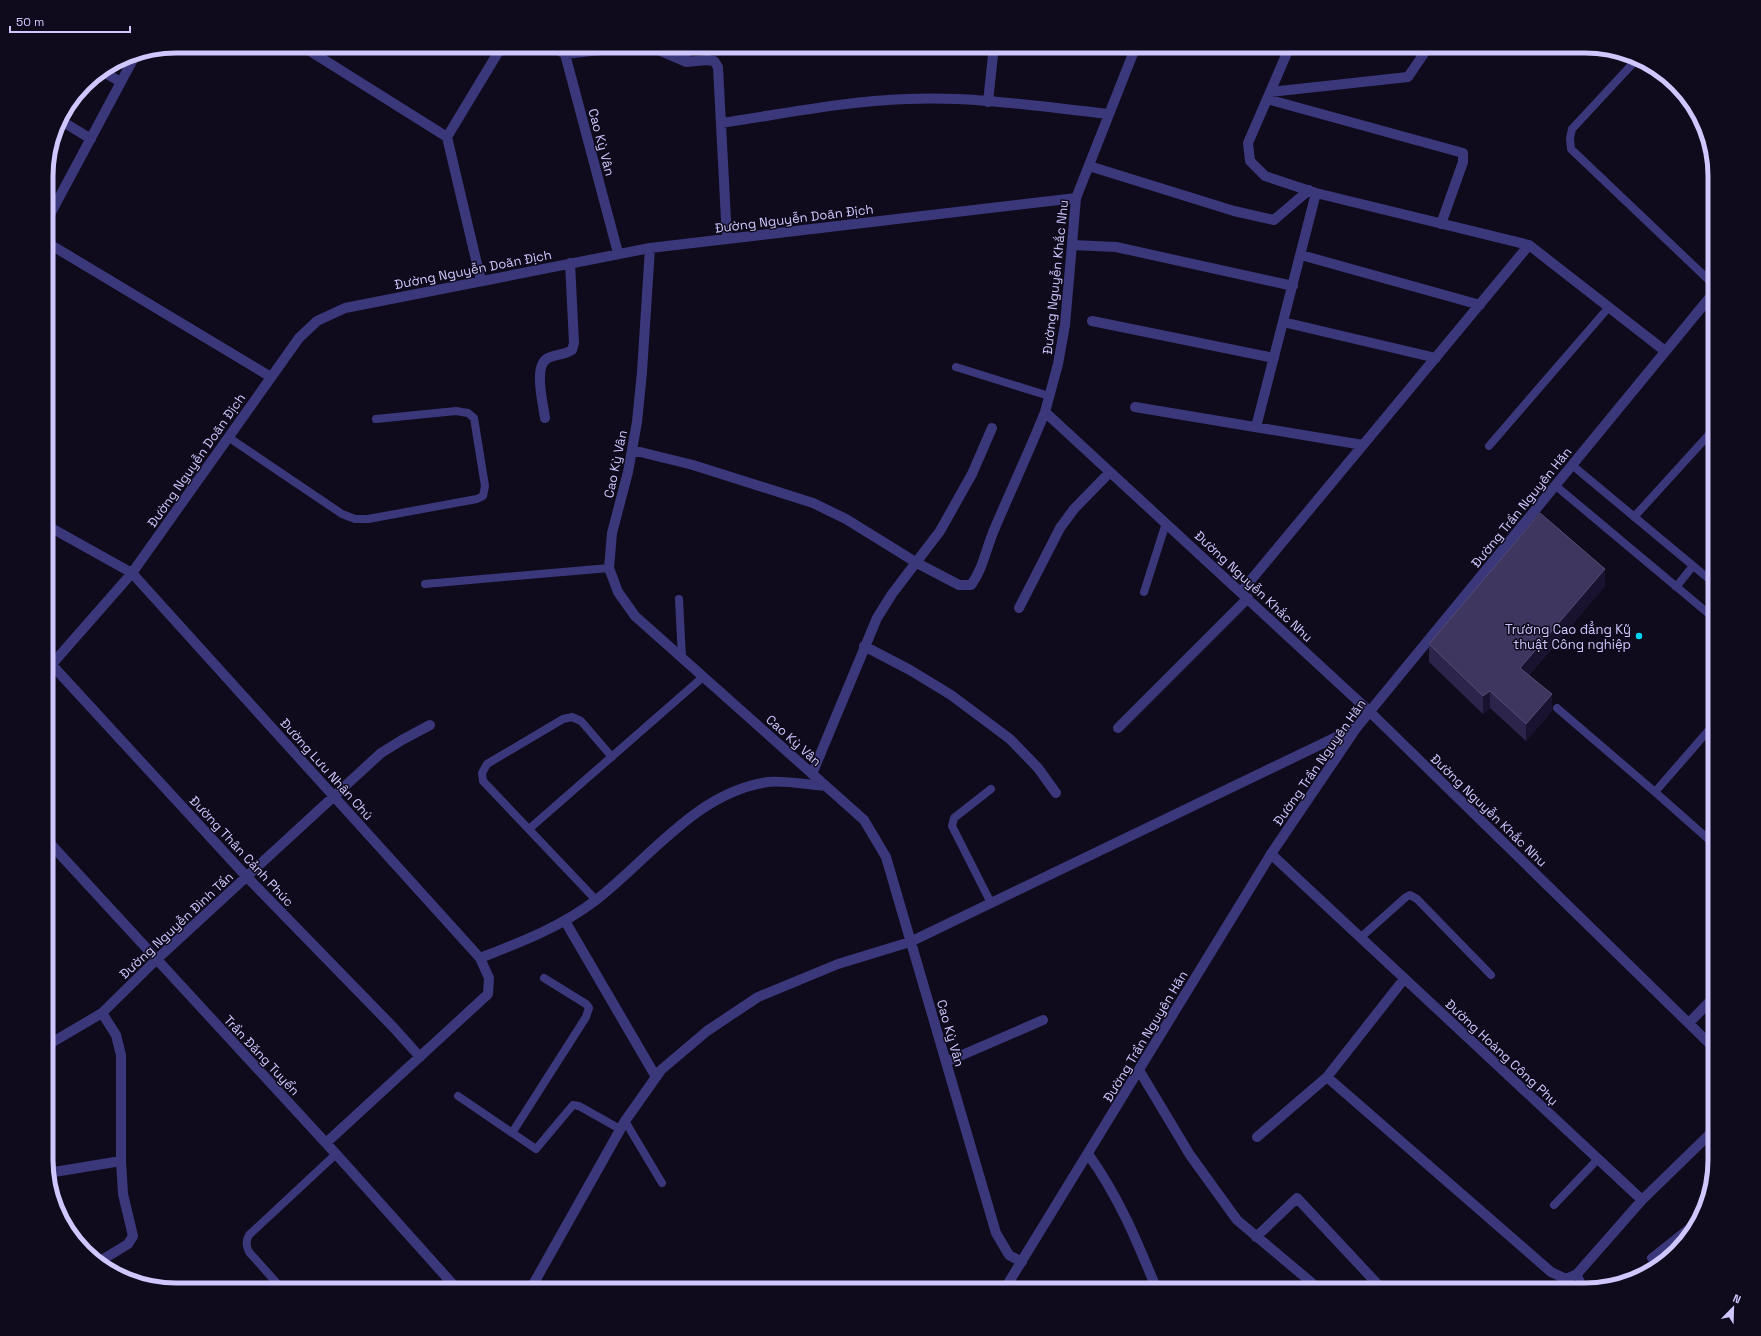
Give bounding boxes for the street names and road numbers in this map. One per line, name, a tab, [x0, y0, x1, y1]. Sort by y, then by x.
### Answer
street label: Cao Kỳ Vân	[584, 107, 619, 178]
street label: Đường Nguyễn Khắc Nhu	[1039, 199, 1072, 355]
street label: Đường Nguyễn Doãn Địch	[714, 200, 874, 237]
street label: Đường Nguyễn Doãn Địch	[393, 246, 553, 293]
street label: Đường Nguyễn Doãn Địch	[144, 390, 249, 531]
street label: Cao Kỳ Vân	[600, 429, 631, 500]
street label: Đường Trần Nguyên Hãn	[1467, 444, 1575, 571]
street label: Đường Nguyễn Khắc Nhu	[1191, 527, 1316, 646]
street label: Đường Trần Nguyên Hãn	[1269, 696, 1370, 829]
street label: Cao Kỳ Vân	[762, 711, 825, 770]
street label: Đường Lưu Nhân Chú	[276, 715, 377, 824]
street label: Đường Nguyễn Khắc Nhu	[1427, 750, 1550, 870]
street label: Đường Thân Cảnh Phúc	[186, 792, 298, 910]
street label: Đường Nguyễn Đình Tấn	[116, 868, 237, 983]
street label: Đường Trần Nguyên Hãn	[1099, 967, 1191, 1105]
street label: Đường Hoàng Công Phụ	[1442, 996, 1562, 1109]
street label: Cao Kỳ Vân	[933, 998, 968, 1069]
street label: Trần Đăng Tuyển	[220, 1012, 303, 1099]

